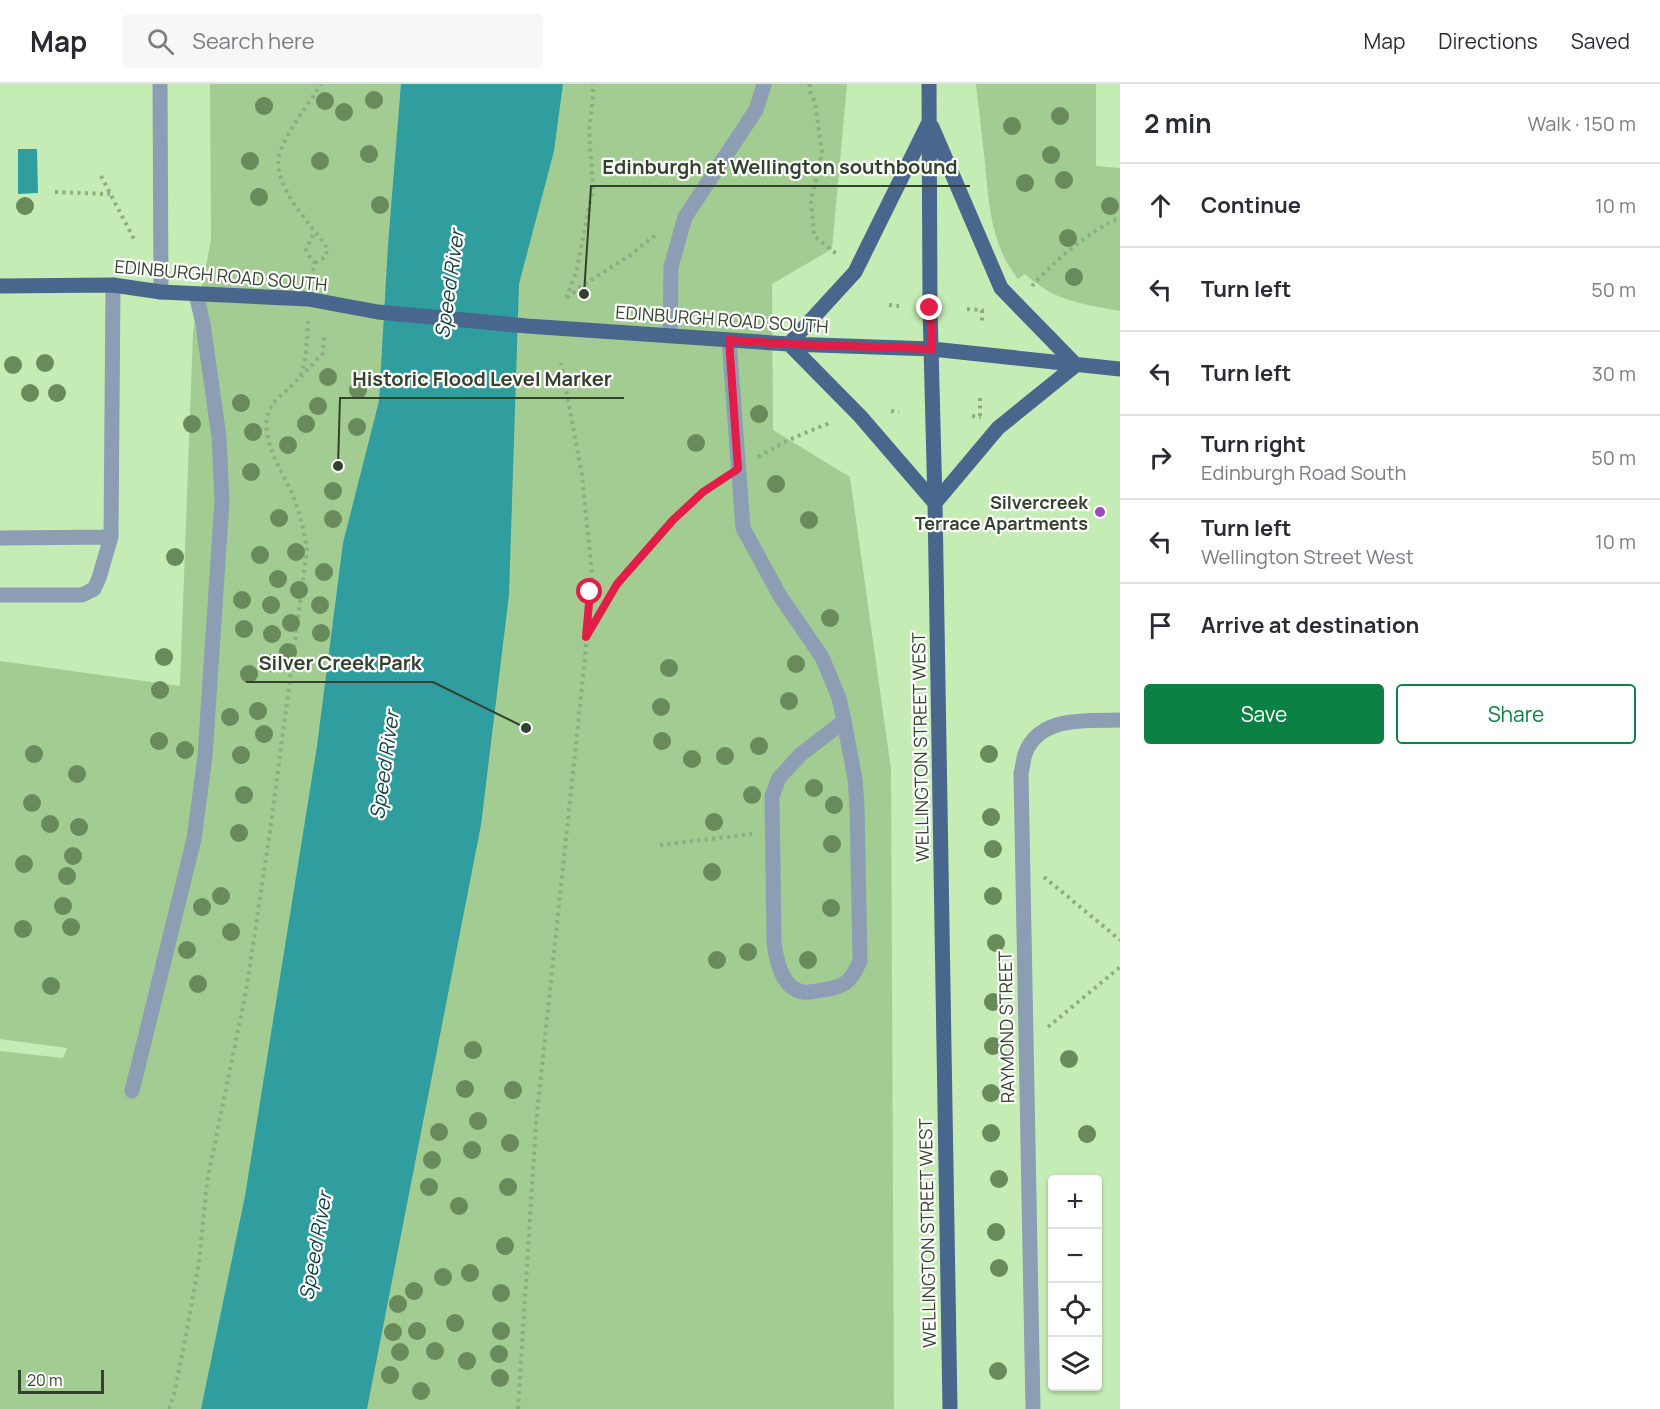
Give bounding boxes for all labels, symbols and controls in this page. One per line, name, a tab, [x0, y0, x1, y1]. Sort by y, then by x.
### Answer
search box	[123, 14, 543, 68]
text: Map	[30, 22, 87, 60]
icon: search	[144, 25, 177, 58]
text: Search here	[192, 26, 315, 56]
text: Map	[1364, 27, 1405, 55]
text: Directions	[1438, 27, 1538, 55]
text: Saved	[1571, 27, 1630, 55]
text: 2 min	[1144, 105, 1212, 141]
text: Walk · 150 m	[1527, 110, 1636, 137]
callout: Edinburgh at Wellington southbound	[591, 148, 970, 186]
text: Edinburgh at Wellington southbound	[602, 153, 958, 180]
icon: ahead	[1144, 189, 1177, 222]
text: Continue	[1201, 190, 1301, 220]
text: 10 m	[1595, 192, 1636, 219]
water label: Speed River	[428, 225, 470, 340]
street label: EDINBURGH ROAD SOUTH	[114, 254, 328, 296]
icon: left	[1144, 273, 1177, 306]
text: Turn left	[1201, 274, 1291, 304]
text: 50 m	[1591, 276, 1636, 303]
route end	[916, 294, 942, 320]
street label: EDINBURGH ROAD SOUTH	[615, 300, 829, 338]
icon: left	[1144, 357, 1177, 390]
text: Turn left	[1201, 358, 1291, 388]
callout: Historic Flood Level Marker	[340, 360, 624, 398]
text: 30 m	[1592, 360, 1636, 387]
text: Historic Flood Level Marker	[352, 365, 612, 392]
text: Turn right	[1201, 429, 1306, 459]
icon: right	[1144, 441, 1177, 474]
text: 50 m	[1591, 444, 1636, 471]
text: Edinburgh Road South	[1201, 459, 1406, 486]
place label: Silvercreek Terrace Apartments	[915, 490, 1089, 535]
marker: Silvercreek Terrace Apartments	[1093, 505, 1107, 519]
text: Turn left	[1201, 513, 1291, 543]
icon: left	[1144, 525, 1177, 558]
text: 10 m	[1595, 528, 1636, 555]
text: Wellington Street West	[1201, 543, 1414, 570]
route start	[576, 578, 602, 604]
icon: arrive	[1144, 609, 1177, 642]
text: Arrive at destination	[1201, 610, 1419, 640]
street label: WELLINGTON STREET WEST	[906, 632, 934, 862]
callout: Silver Creek Park	[246, 644, 433, 682]
text: Silver Creek Park	[258, 649, 423, 676]
button: Save	[1144, 684, 1384, 744]
button: Share	[1396, 684, 1636, 744]
water label: Speed River	[363, 706, 405, 821]
street label: RAYMOND STREET	[993, 950, 1019, 1103]
street label: WELLINGTON STREET WEST	[913, 1118, 941, 1348]
map controls	[1048, 1175, 1102, 1391]
button: +	[1048, 1175, 1102, 1229]
water label: Speed River	[292, 1187, 338, 1302]
button: −	[1048, 1229, 1102, 1283]
button: locate	[1048, 1283, 1102, 1337]
button: layers	[1048, 1337, 1102, 1391]
scale bar	[18, 1367, 104, 1394]
text: 20 m	[27, 1369, 63, 1391]

